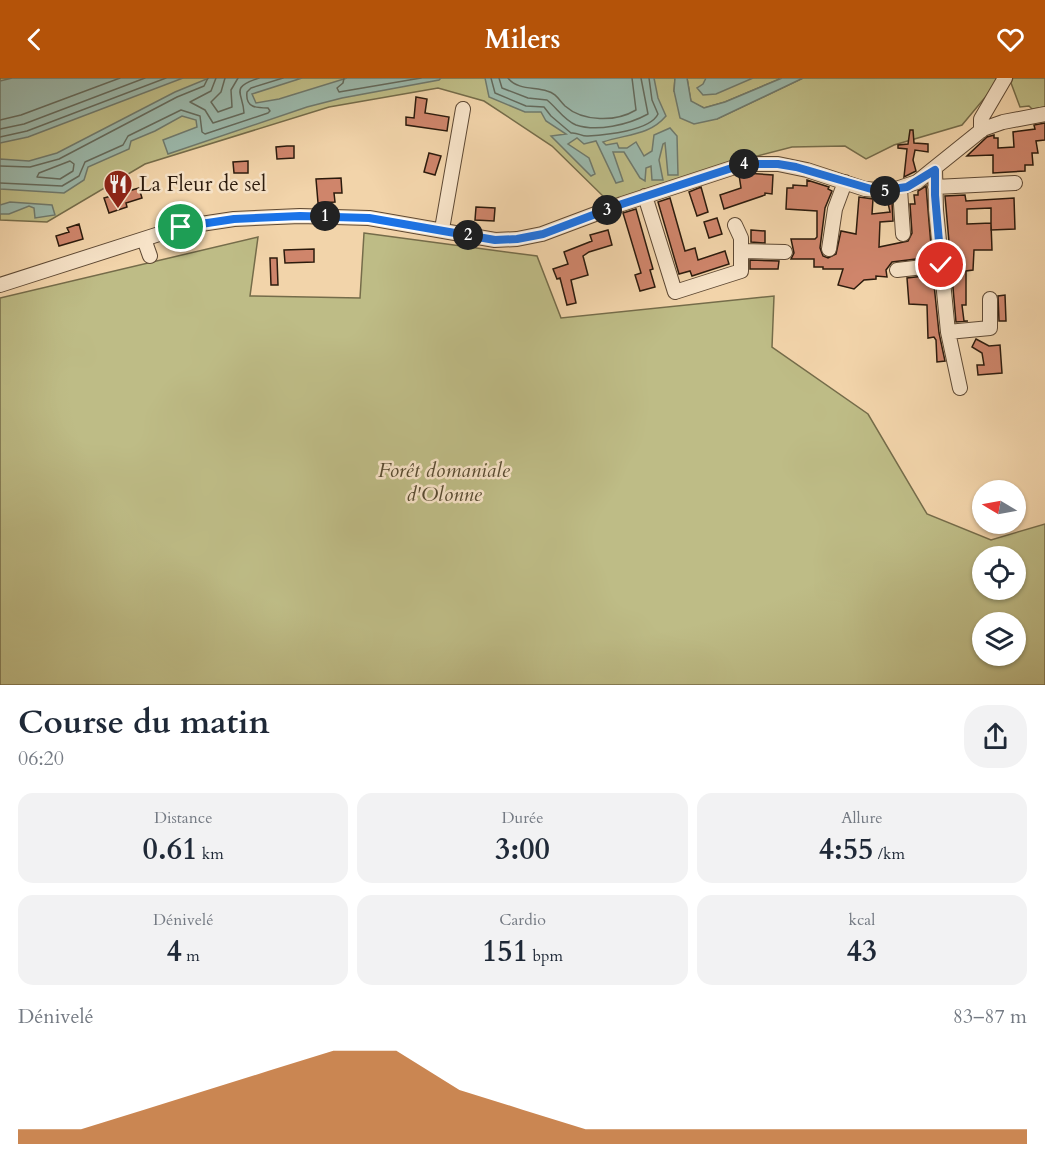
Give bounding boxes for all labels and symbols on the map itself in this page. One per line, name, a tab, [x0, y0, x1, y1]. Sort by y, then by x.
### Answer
pin: 4	[729, 149, 759, 179]
restaurant icon: La Fleur de sel	[102, 168, 134, 210]
place label: La Fleur de sel	[139, 170, 266, 199]
pin: 5	[870, 176, 900, 206]
pin: 3	[592, 195, 622, 225]
pin	[155, 201, 206, 252]
pin: 1	[310, 201, 340, 231]
pin: 2	[453, 220, 483, 250]
pin	[915, 239, 966, 290]
park label: Forêt domaniale d'Olonne	[378, 456, 511, 509]
north arrow	[972, 480, 1026, 534]

